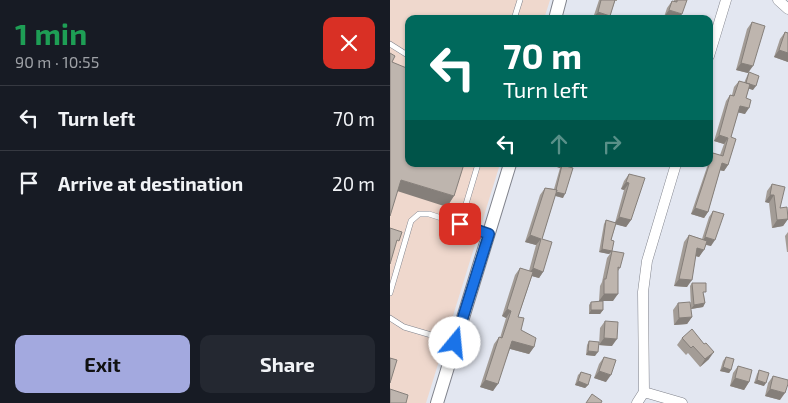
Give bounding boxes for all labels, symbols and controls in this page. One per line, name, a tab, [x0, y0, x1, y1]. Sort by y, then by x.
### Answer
text: 1 min	[15, 15, 87, 51]
button: close	[323, 17, 375, 69]
text: 70 m	[503, 34, 582, 76]
icon: left	[420, 35, 485, 100]
text: 90 m · 10:55	[15, 52, 99, 71]
text: Turn left	[503, 76, 588, 102]
icon: left	[15, 104, 43, 132]
text: Turn left	[58, 107, 135, 130]
text: 70 m	[333, 107, 375, 130]
icon: left	[492, 130, 520, 158]
icon: ahead	[545, 130, 573, 158]
icon: right	[598, 130, 626, 158]
icon: arrive	[15, 169, 43, 197]
text: Arrive at destination	[58, 172, 243, 195]
text: 20 m	[332, 172, 375, 195]
pin	[439, 203, 481, 245]
icon: arrive	[446, 210, 474, 238]
position arrow	[428, 316, 480, 368]
button: Exit	[15, 335, 190, 393]
button: Share	[200, 335, 375, 393]

